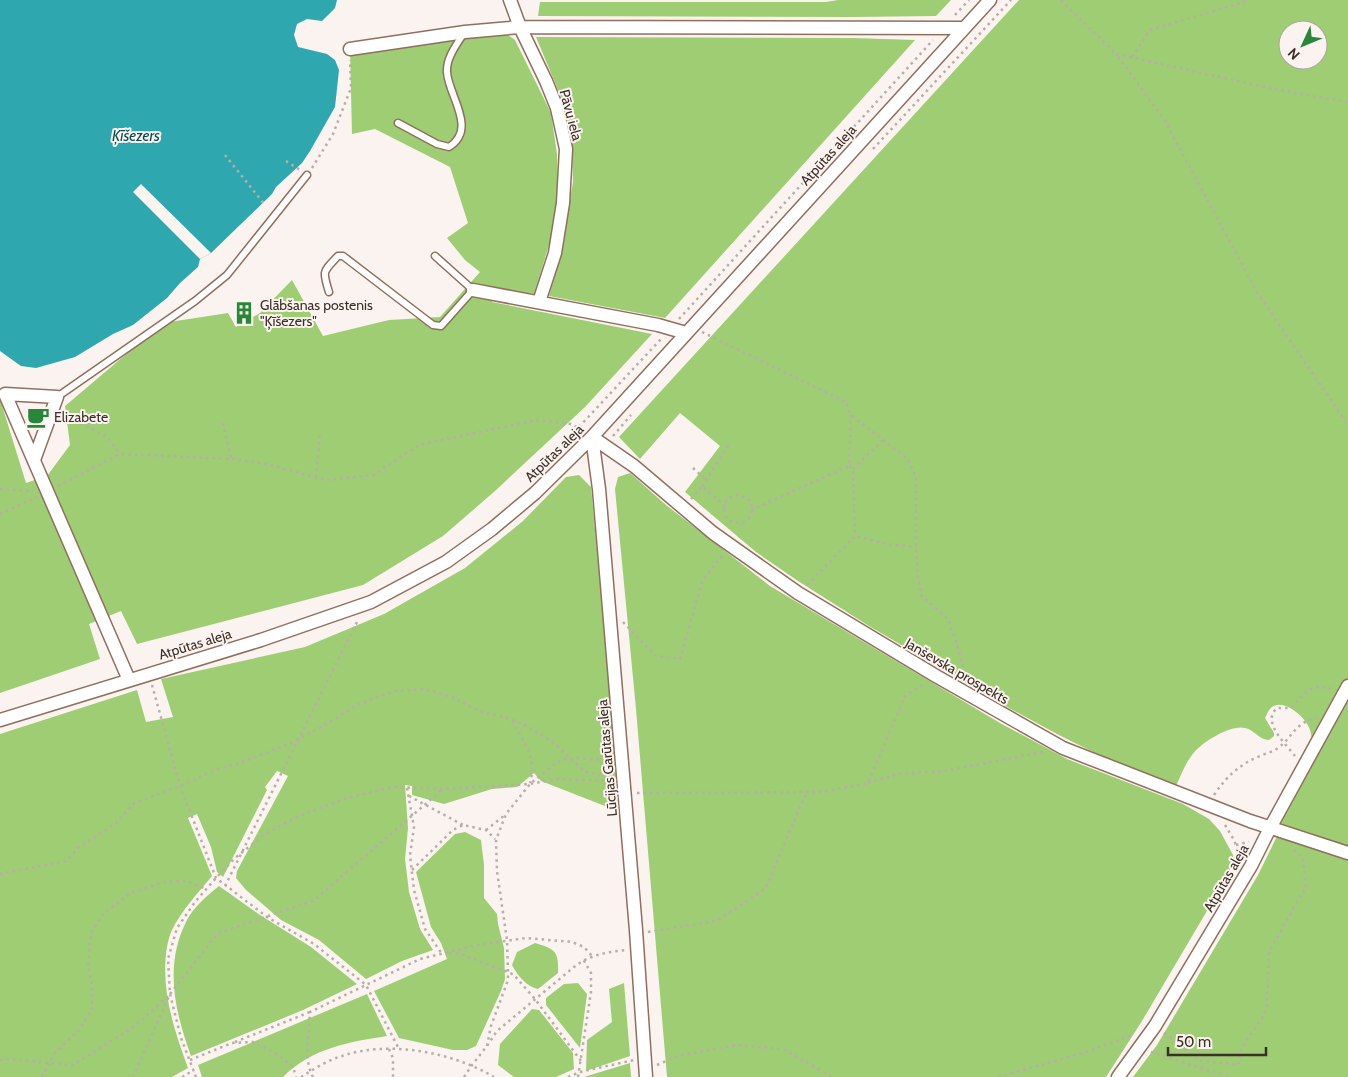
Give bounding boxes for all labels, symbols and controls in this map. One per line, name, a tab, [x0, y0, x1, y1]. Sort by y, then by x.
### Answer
north arrow	[1278, 20, 1328, 70]
text: N	[1284, 44, 1304, 64]
street label: Pāvu iela	[556, 87, 587, 143]
street label: Atpūtas aleja	[796, 121, 860, 189]
water label: Ķīšezers	[112, 127, 160, 145]
place label: Glābšanas postenis "Ķīšezers"	[260, 296, 373, 330]
building icon: Glābšanas postenis "Ķīšezers"	[231, 300, 257, 326]
cafe icon: Elizabete	[25, 404, 51, 430]
place label: Elizabete	[54, 408, 108, 426]
street label: Atpūtas aleja	[521, 420, 588, 486]
street label: Atpūtas aleja	[156, 624, 234, 664]
street label: Janševska prospekts	[901, 633, 1012, 708]
street label: Lūcijas Garūtas aleja	[593, 698, 621, 817]
street label: Atpūtas aleja	[1199, 841, 1253, 915]
scale bar	[1168, 1024, 1266, 1056]
text: 50 m	[1176, 1033, 1211, 1051]

